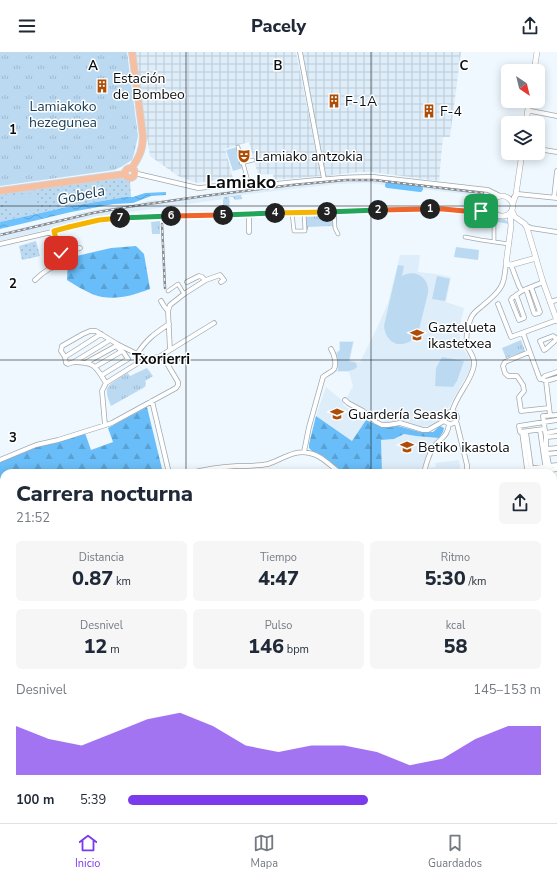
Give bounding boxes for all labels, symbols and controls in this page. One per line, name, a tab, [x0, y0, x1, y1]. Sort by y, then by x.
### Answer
text: Pacely	[251, 14, 306, 38]
icon: menu	[16, 15, 38, 37]
icon: share	[519, 15, 541, 37]
text: A	[88, 57, 98, 75]
text: B	[274, 57, 283, 75]
text: C	[460, 57, 469, 75]
north arrow	[501, 64, 545, 108]
map controls	[501, 64, 545, 160]
place label: Estación de Bombeo	[113, 69, 185, 104]
building icon: Estación de Bombeo	[94, 78, 110, 94]
place label: F-1A	[345, 92, 377, 111]
building icon: F-1A	[326, 93, 342, 109]
park label: Lamiakoko hezegunea	[29, 97, 97, 132]
place label: F-4	[440, 102, 462, 121]
building icon: F-4	[421, 103, 437, 119]
button: layers	[501, 116, 545, 160]
text: 1	[9, 121, 17, 139]
place label: Lamiako antzokia	[255, 147, 363, 166]
theatre icon: Lamiako antzokia	[236, 148, 252, 164]
district label: Lamiako	[206, 170, 276, 194]
water label: Gobela	[55, 180, 107, 210]
pin	[464, 194, 498, 228]
pin: 1	[420, 199, 440, 219]
pin: 2	[368, 200, 388, 220]
icon: arrive	[470, 200, 492, 222]
text: 1	[427, 201, 433, 216]
pin: 3	[317, 202, 337, 222]
text: 2	[375, 202, 381, 217]
pin: 4	[265, 203, 285, 223]
text: 3	[324, 204, 330, 219]
pin: 5	[213, 205, 233, 225]
text: 4	[272, 205, 278, 220]
pin: 6	[161, 206, 181, 226]
text: 5	[220, 207, 226, 222]
pin: 7	[110, 208, 130, 228]
text: 6	[168, 208, 174, 223]
text: 7	[117, 210, 123, 225]
pin	[44, 236, 78, 270]
icon: check	[50, 242, 72, 264]
text: 2	[9, 275, 17, 293]
place label: Gaztelueta ikastetxea	[428, 318, 496, 353]
school or university icon: Gaztelueta ikastetxea	[409, 327, 425, 343]
district label: Txorierri	[132, 349, 190, 369]
place label: Guardería Seaska	[348, 405, 458, 424]
school or university icon: Guardería Seaska	[329, 406, 345, 422]
text: 3	[9, 429, 17, 447]
place label: Betiko ikastola	[418, 438, 510, 457]
school or university icon: Betiko ikastola	[399, 439, 415, 455]
text: Carrera nocturna	[16, 479, 193, 509]
button: share	[499, 482, 541, 524]
text: 21:52	[16, 509, 50, 527]
text: Distancia	[79, 550, 124, 565]
text: Tiempo	[260, 550, 297, 565]
text: Ritmo	[441, 550, 470, 565]
text: 0.87	[72, 565, 113, 592]
text: 4:47	[258, 565, 299, 592]
text: 5:30	[424, 565, 466, 592]
text: km	[113, 574, 131, 589]
text: /km	[466, 574, 487, 589]
text: Desnivel	[80, 618, 123, 633]
text: Pulso	[265, 618, 292, 633]
text: kcal	[446, 618, 465, 633]
text: 12	[83, 633, 107, 660]
text: 146	[248, 633, 284, 660]
text: 58	[444, 633, 468, 660]
text: m	[107, 642, 120, 657]
text: bpm	[284, 642, 309, 657]
text: Desnivel	[16, 681, 67, 699]
text: 145–153 m	[473, 681, 541, 699]
text: 100 m	[16, 791, 54, 809]
text: 5:39	[80, 791, 106, 809]
tab: Inicio	[75, 832, 100, 871]
tab: Mapa	[250, 832, 278, 871]
tab: Guardados	[428, 832, 482, 871]

